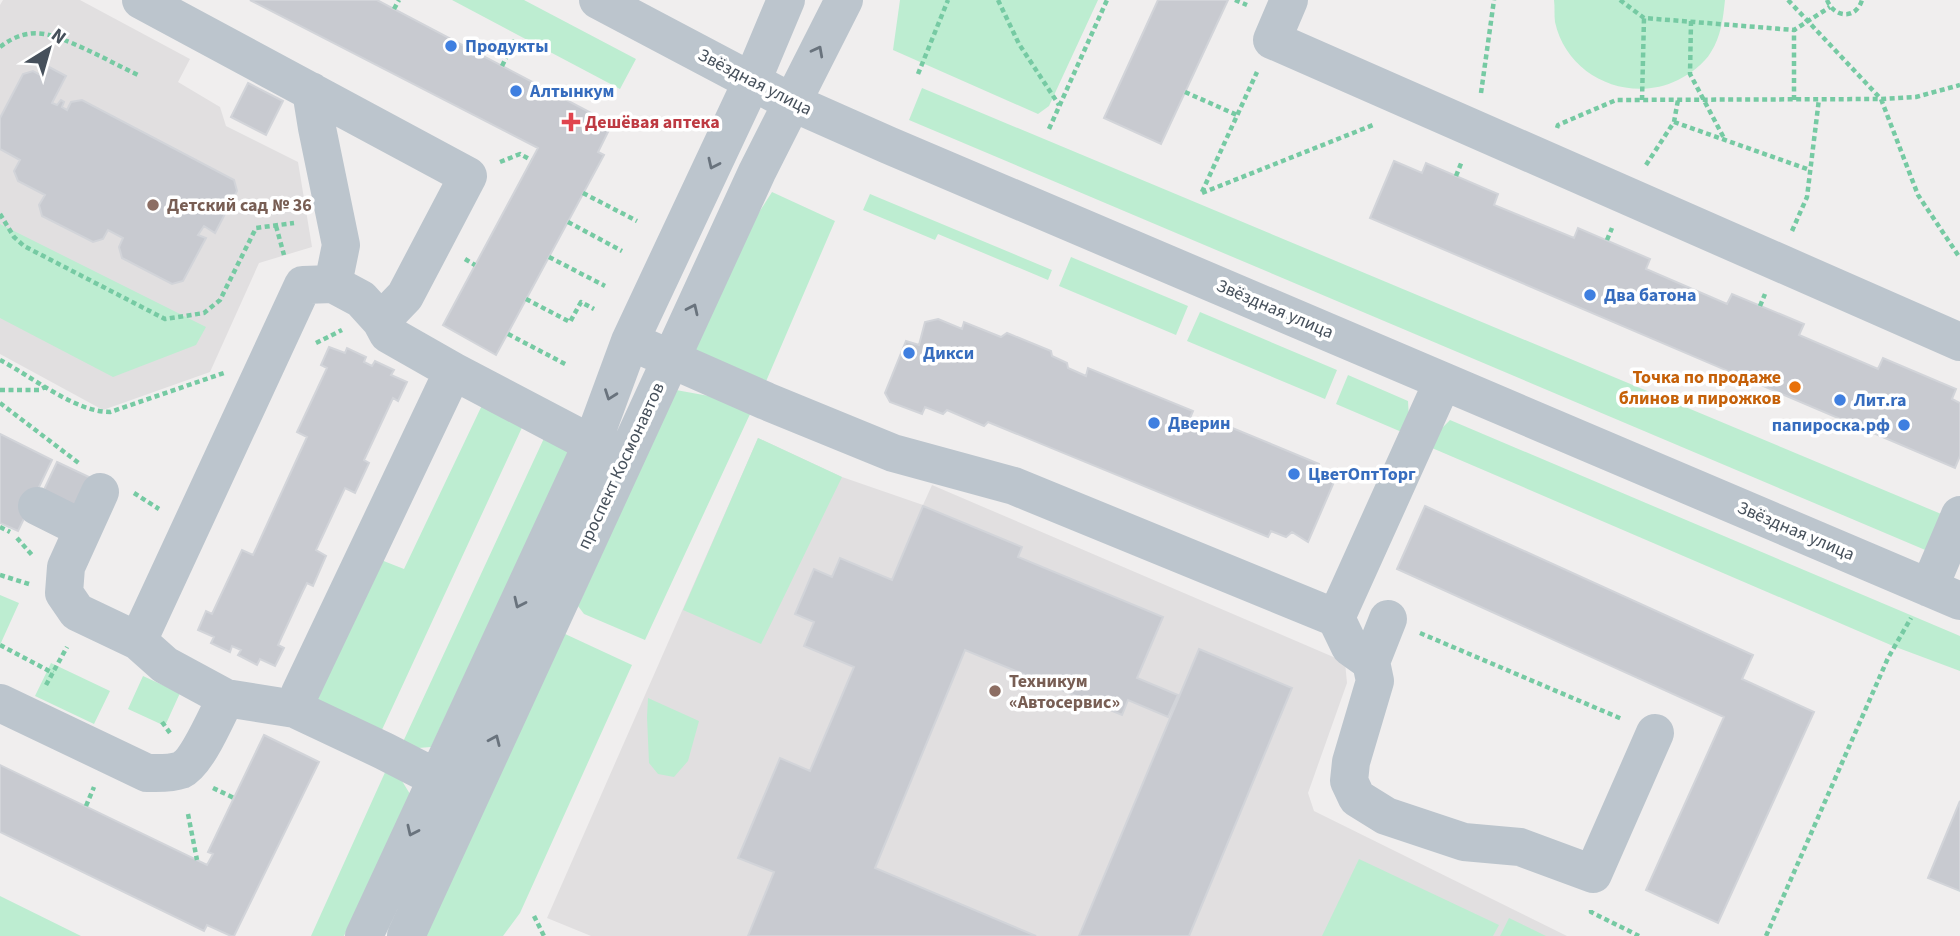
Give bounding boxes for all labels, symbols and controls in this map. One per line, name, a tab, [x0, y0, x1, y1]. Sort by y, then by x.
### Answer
north arrow	[14, 14, 84, 84]
text: N	[45, 22, 72, 51]
place label: Продукты	[465, 34, 549, 59]
marker: Продукты	[443, 38, 459, 54]
street label: Звёздная улица	[694, 42, 816, 122]
one-way arrow	[810, 46, 823, 58]
place label: Алтынкум	[529, 79, 614, 104]
marker: Алтынкум	[508, 83, 524, 99]
place label: Дешёвая аптека	[585, 110, 720, 135]
marker: Дешёвая аптека	[563, 114, 579, 130]
one-way arrow	[707, 157, 721, 170]
place label: Детский сад № 36	[167, 193, 312, 218]
marker: Детский сад № 36	[145, 197, 161, 213]
street label: Звёздная улица	[1213, 273, 1337, 345]
place label: Два батона	[1604, 283, 1697, 308]
marker: Два батона	[1582, 287, 1598, 303]
one-way arrow	[685, 304, 699, 316]
place label: Дикси	[923, 341, 974, 366]
marker: Дикси	[901, 345, 917, 361]
place label: Точка по продаже блинов и пирожков	[1619, 365, 1781, 411]
street label: проспект Космонавтов	[571, 378, 671, 554]
marker: Точка по продаже блинов и пирожков	[1787, 379, 1803, 395]
one-way arrow	[605, 388, 619, 400]
place label: Лит.ra	[1853, 388, 1907, 413]
marker: Лит.ra	[1832, 392, 1848, 408]
place label: Дверин	[1168, 411, 1230, 436]
place label: папироска.рф	[1772, 413, 1890, 438]
marker: Дверин	[1146, 415, 1162, 431]
marker: папироска.рф	[1896, 417, 1912, 433]
place label: ЦветОптТорг	[1308, 462, 1416, 487]
marker: ЦветОптТорг	[1286, 466, 1302, 482]
street label: Звёздная улица	[1734, 495, 1858, 567]
one-way arrow	[513, 595, 527, 608]
place label: Техникум «Автосервис»	[1009, 669, 1120, 715]
marker: Техникум «Автосервис»	[987, 683, 1003, 699]
one-way arrow	[487, 735, 501, 747]
one-way arrow	[407, 824, 421, 836]

